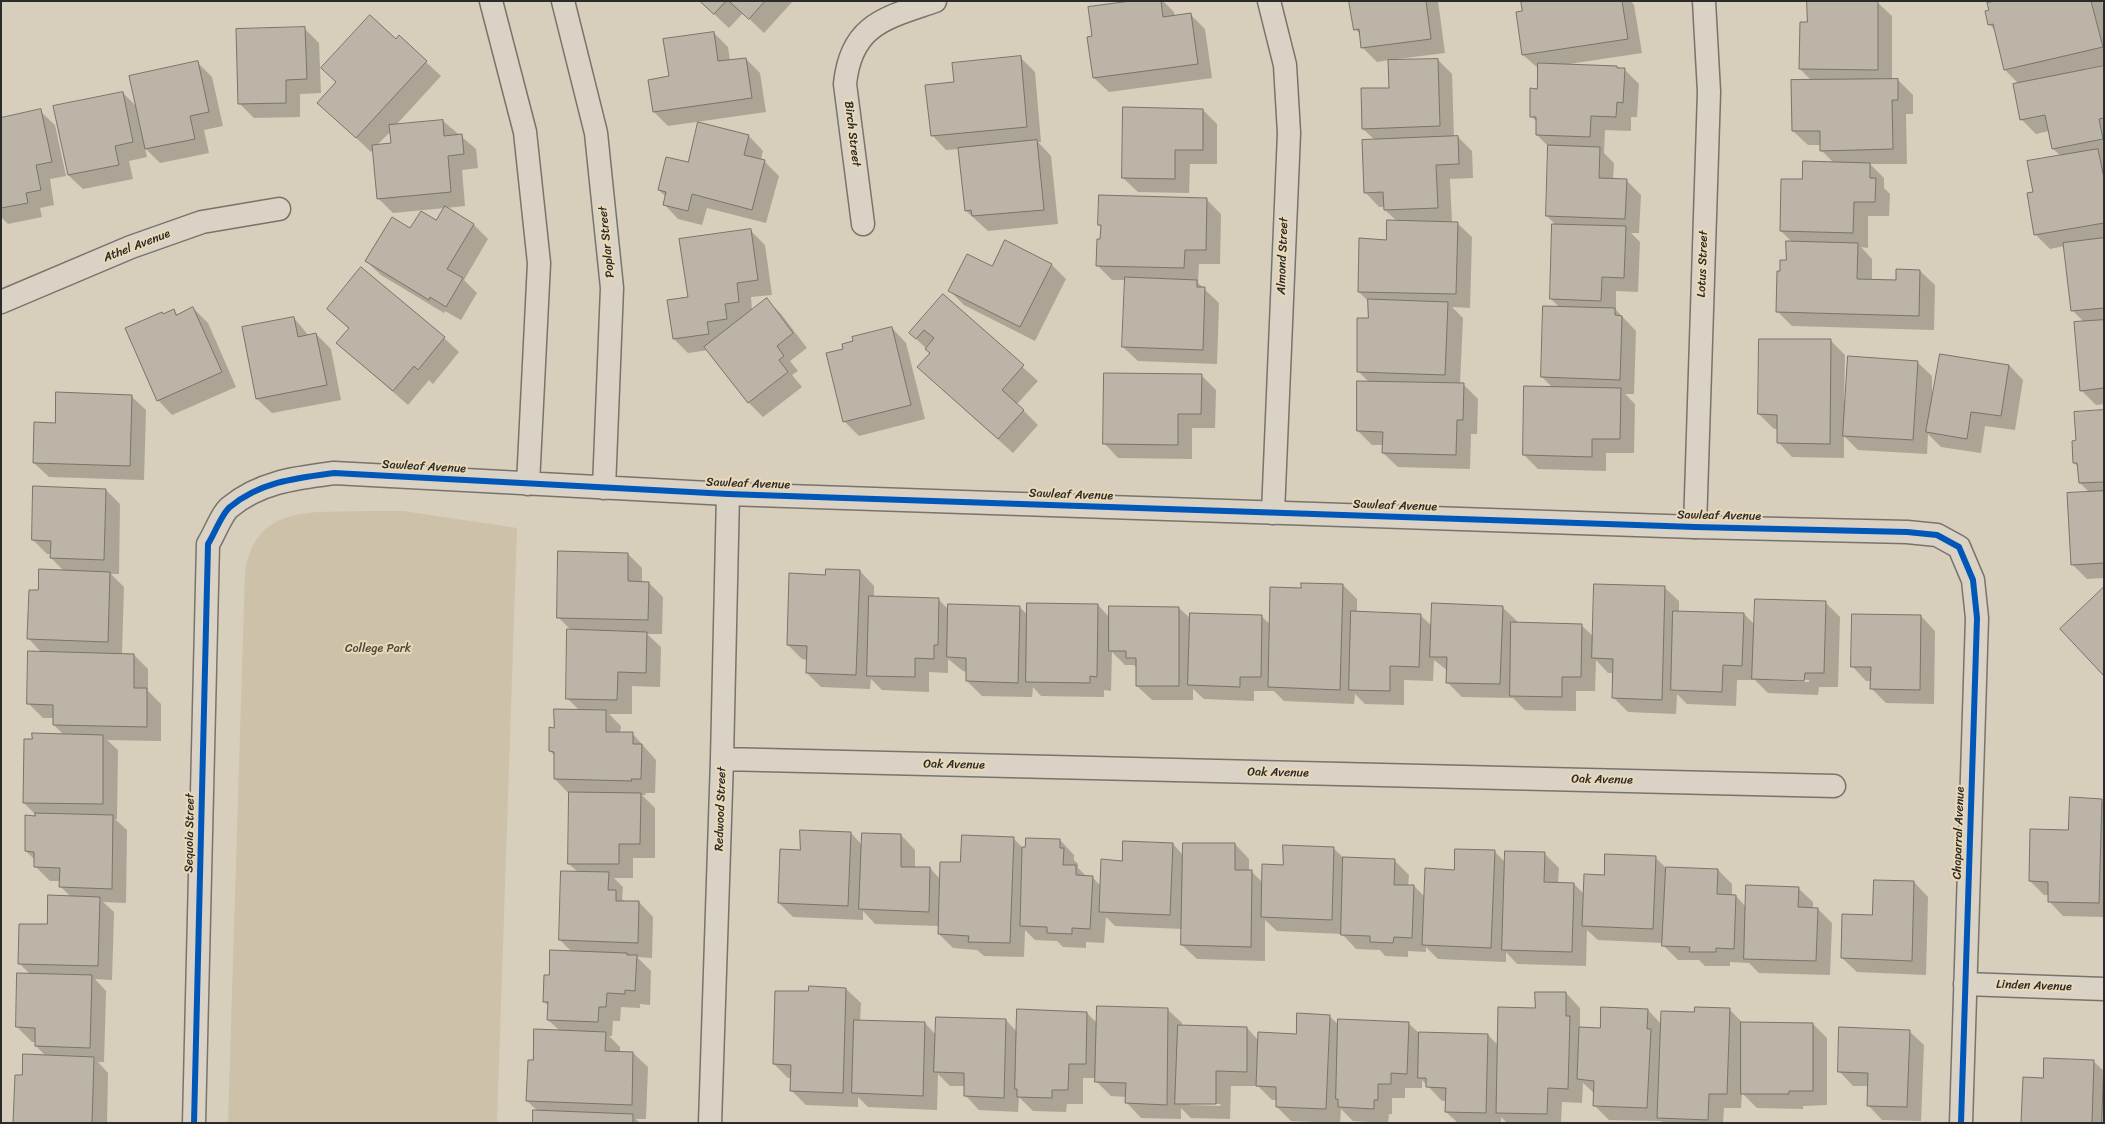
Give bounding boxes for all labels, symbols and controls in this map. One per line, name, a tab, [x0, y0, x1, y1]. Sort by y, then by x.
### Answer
street label: Birch Street	[841, 100, 863, 168]
street label: Poplar Street	[596, 205, 618, 279]
street label: Almond Street	[1274, 217, 1292, 295]
street label: Athel Avenue	[102, 227, 172, 265]
street label: Lotus Street	[1695, 230, 1711, 298]
street label: Sawleaf Avenue	[382, 458, 466, 476]
street label: Sawleaf Avenue	[706, 475, 790, 493]
street label: Sawleaf Avenue	[1029, 486, 1113, 504]
street label: Sawleaf Avenue	[1353, 497, 1437, 515]
street label: Sawleaf Avenue	[1677, 508, 1761, 524]
park label: College Park	[345, 642, 411, 656]
street label: Oak Avenue	[923, 757, 985, 773]
street label: Oak Avenue	[1247, 765, 1309, 781]
street label: Redwood Street	[712, 767, 730, 851]
street label: Oak Avenue	[1571, 772, 1633, 788]
street label: Chaparral Avenue	[1950, 786, 1968, 880]
street label: Sequoia Street	[182, 793, 198, 873]
street label: Linden Avenue	[1996, 977, 2072, 995]

